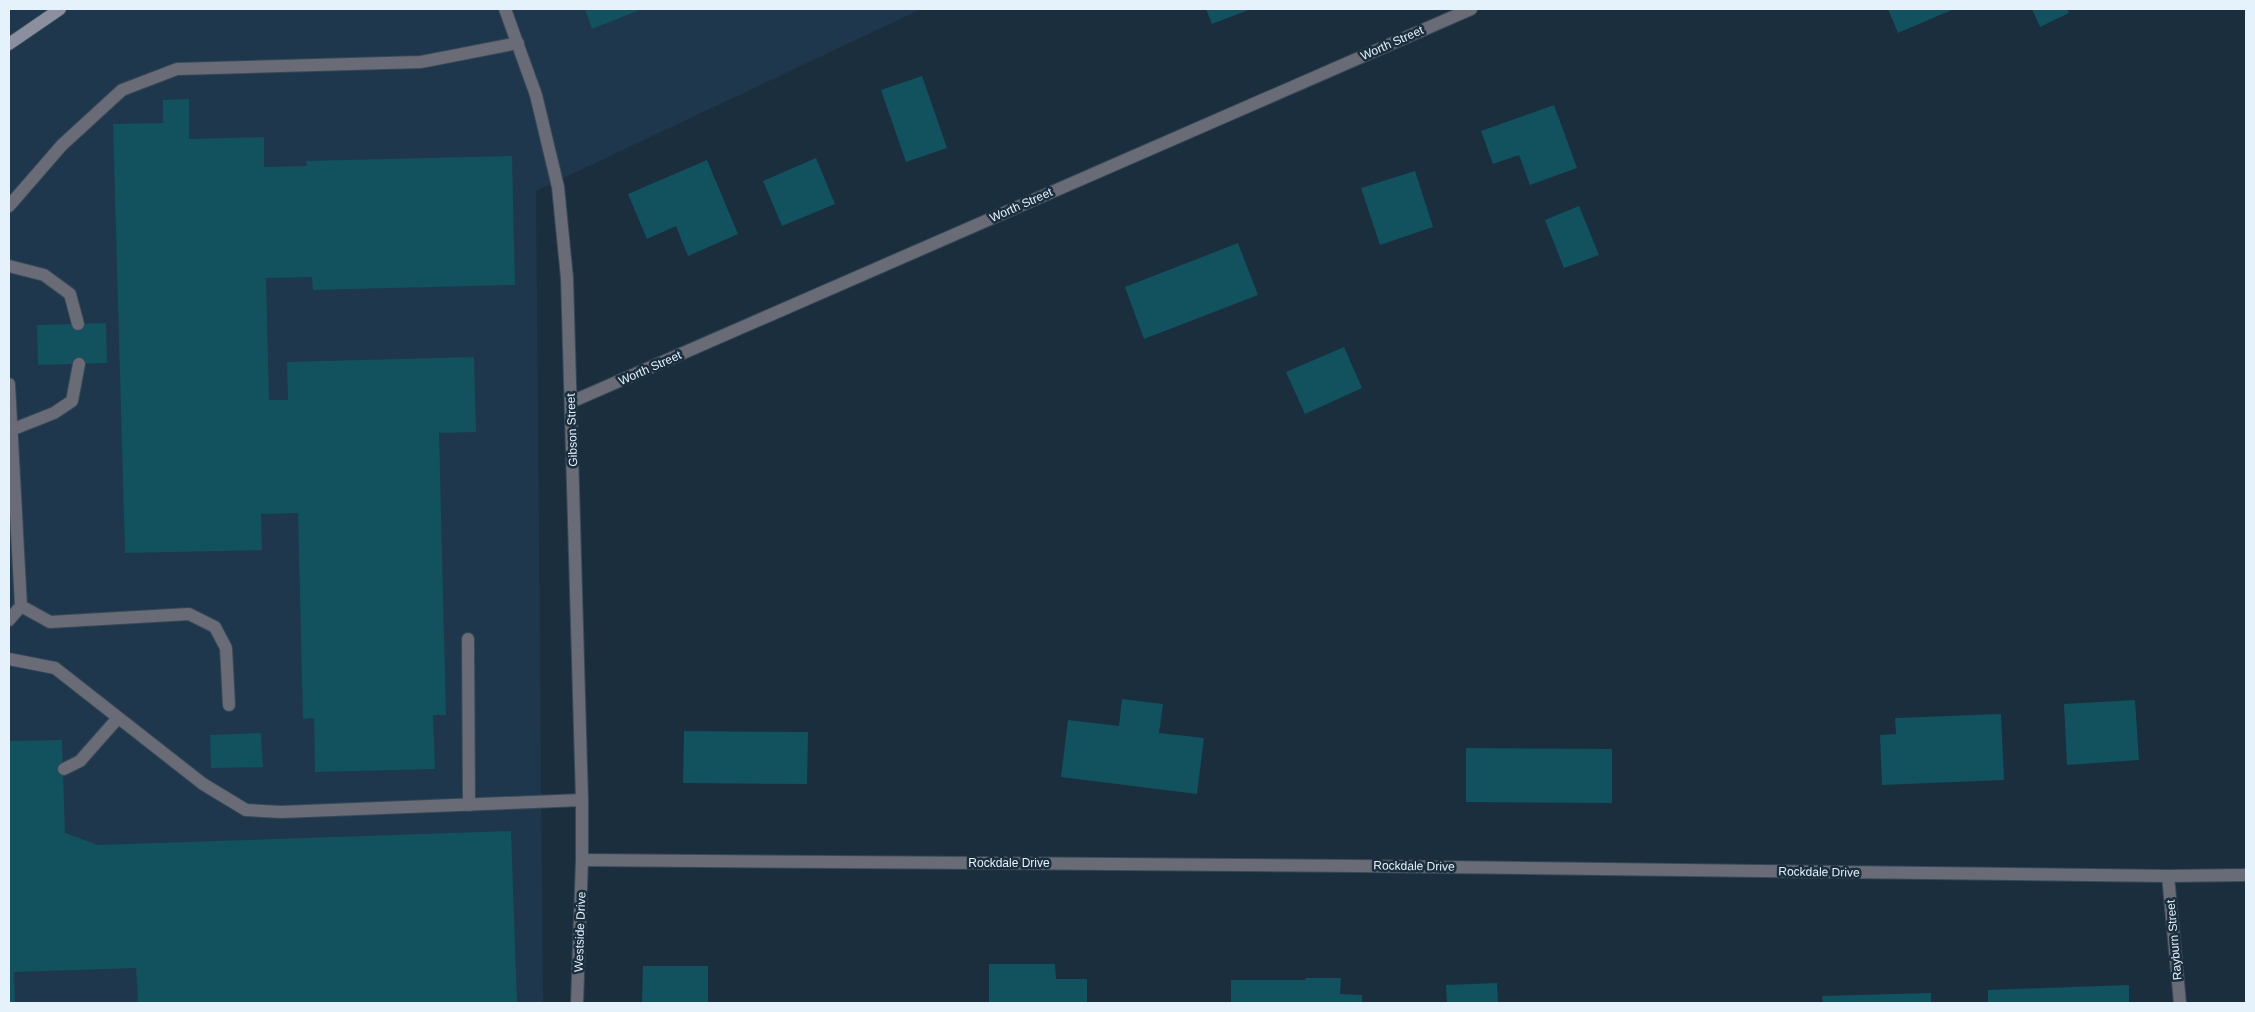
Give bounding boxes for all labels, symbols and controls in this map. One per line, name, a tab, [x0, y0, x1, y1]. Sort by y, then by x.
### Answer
street label: Worth Street	[1358, 23, 1426, 63]
street label: Worth Street	[987, 185, 1055, 225]
street label: Worth Street	[616, 348, 684, 388]
street label: Gibson Street	[564, 392, 580, 467]
street label: Rockdale Drive	[968, 856, 1050, 870]
street label: Rockdale Drive	[1373, 858, 1455, 874]
street label: Rockdale Drive	[1778, 864, 1860, 880]
street label: Westside Drive	[572, 891, 588, 972]
street label: Rayburn Street	[2163, 899, 2184, 981]

